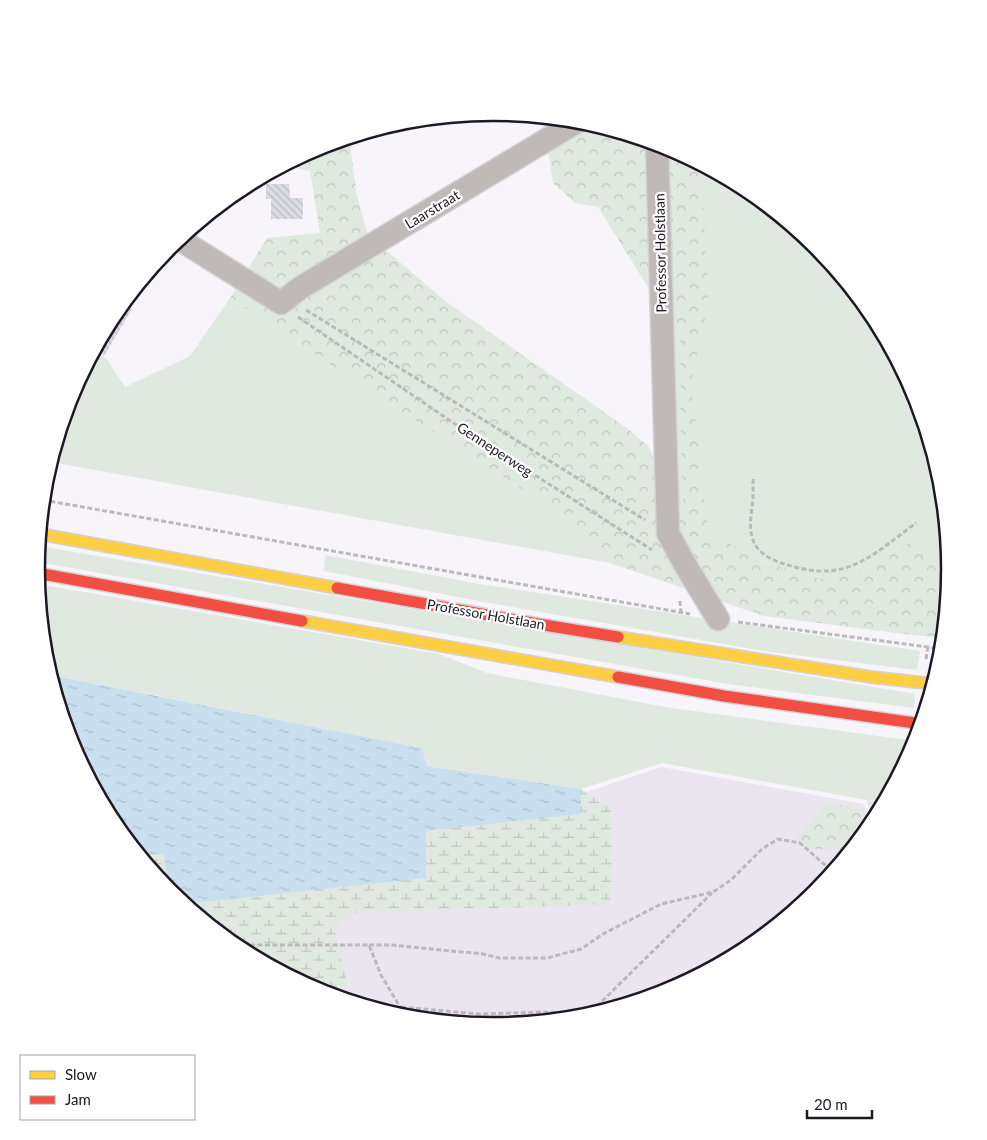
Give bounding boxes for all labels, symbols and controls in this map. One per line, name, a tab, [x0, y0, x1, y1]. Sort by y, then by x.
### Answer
street label: Laarstraat	[401, 186, 463, 232]
street label: Professor Holstlaan	[650, 193, 670, 313]
street label: Genneperweg	[454, 418, 536, 480]
street label: Professor Holstlaan	[426, 595, 546, 633]
legend	[20, 1055, 195, 1120]
text: Slow	[65, 1065, 97, 1083]
scale bar	[807, 1088, 872, 1120]
text: Jam	[65, 1090, 91, 1108]
text: 20 m	[814, 1095, 848, 1113]

